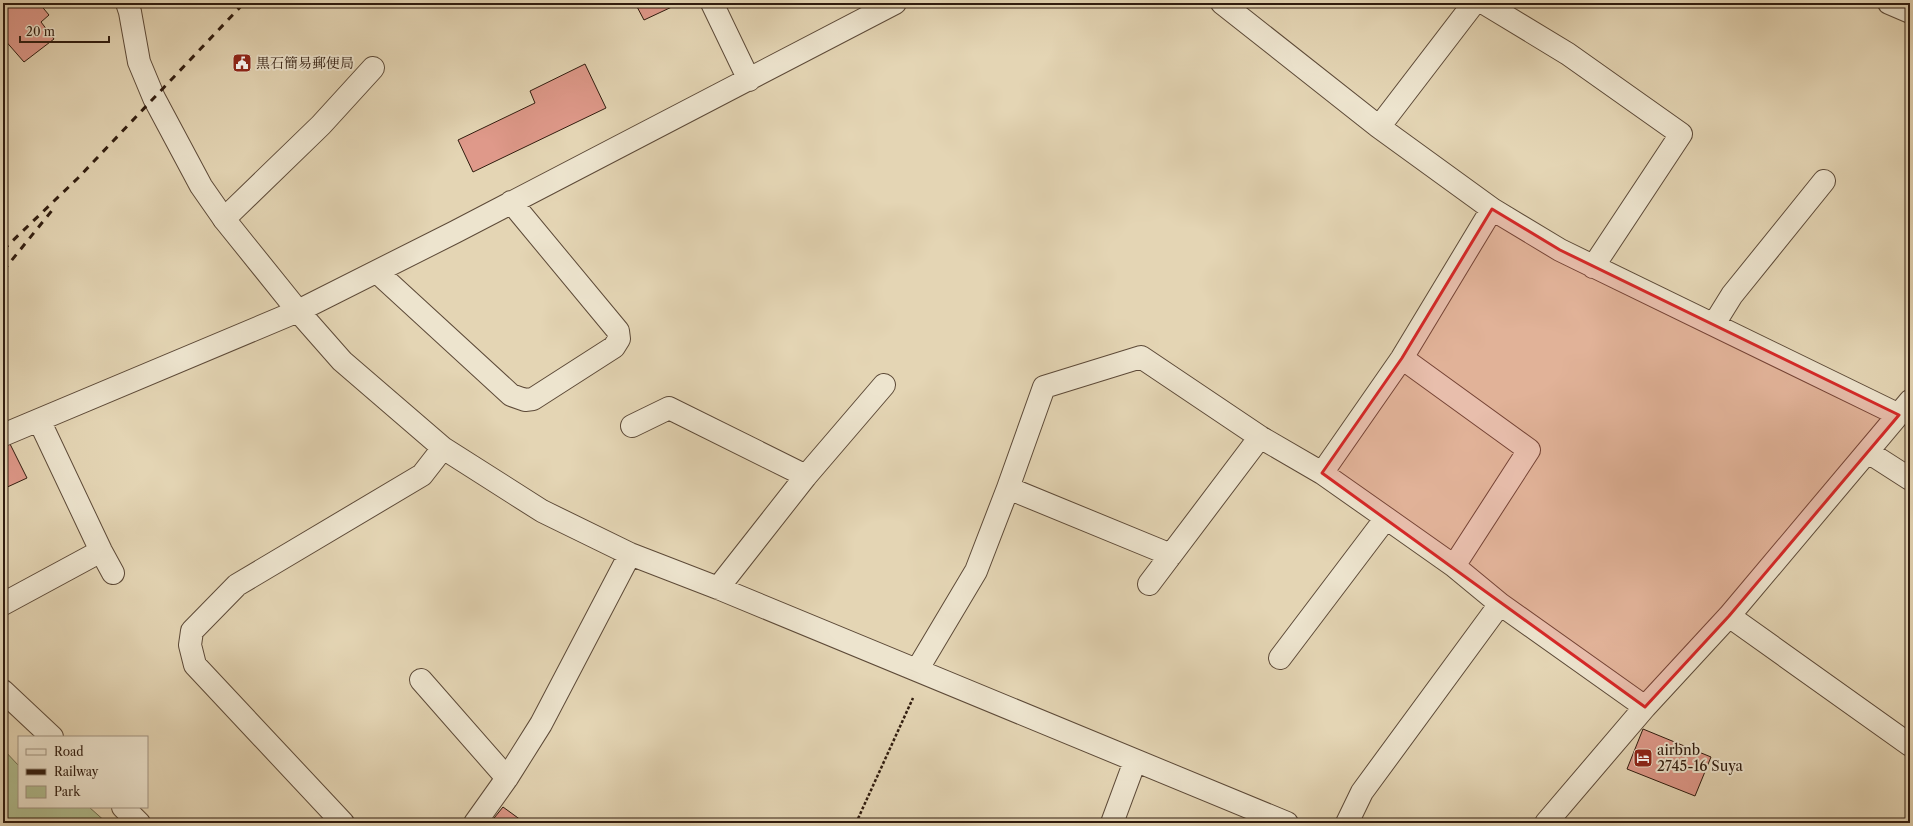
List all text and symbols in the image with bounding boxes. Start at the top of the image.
scale bar [20,18,109,44]
text: 20 m [26,24,55,39]
public building icon: 黒石簡易郵便局 [231,52,253,74]
place label: 黒石簡易郵便局 [256,54,354,72]
legend [18,736,148,808]
place label: airbnb 2745-16 Suya [1657,741,1744,775]
text: Road [54,744,84,759]
hotel icon: airbnb 2745-16 Suya [1632,747,1654,769]
text: Railway [54,764,99,779]
text: Park [54,784,81,799]

